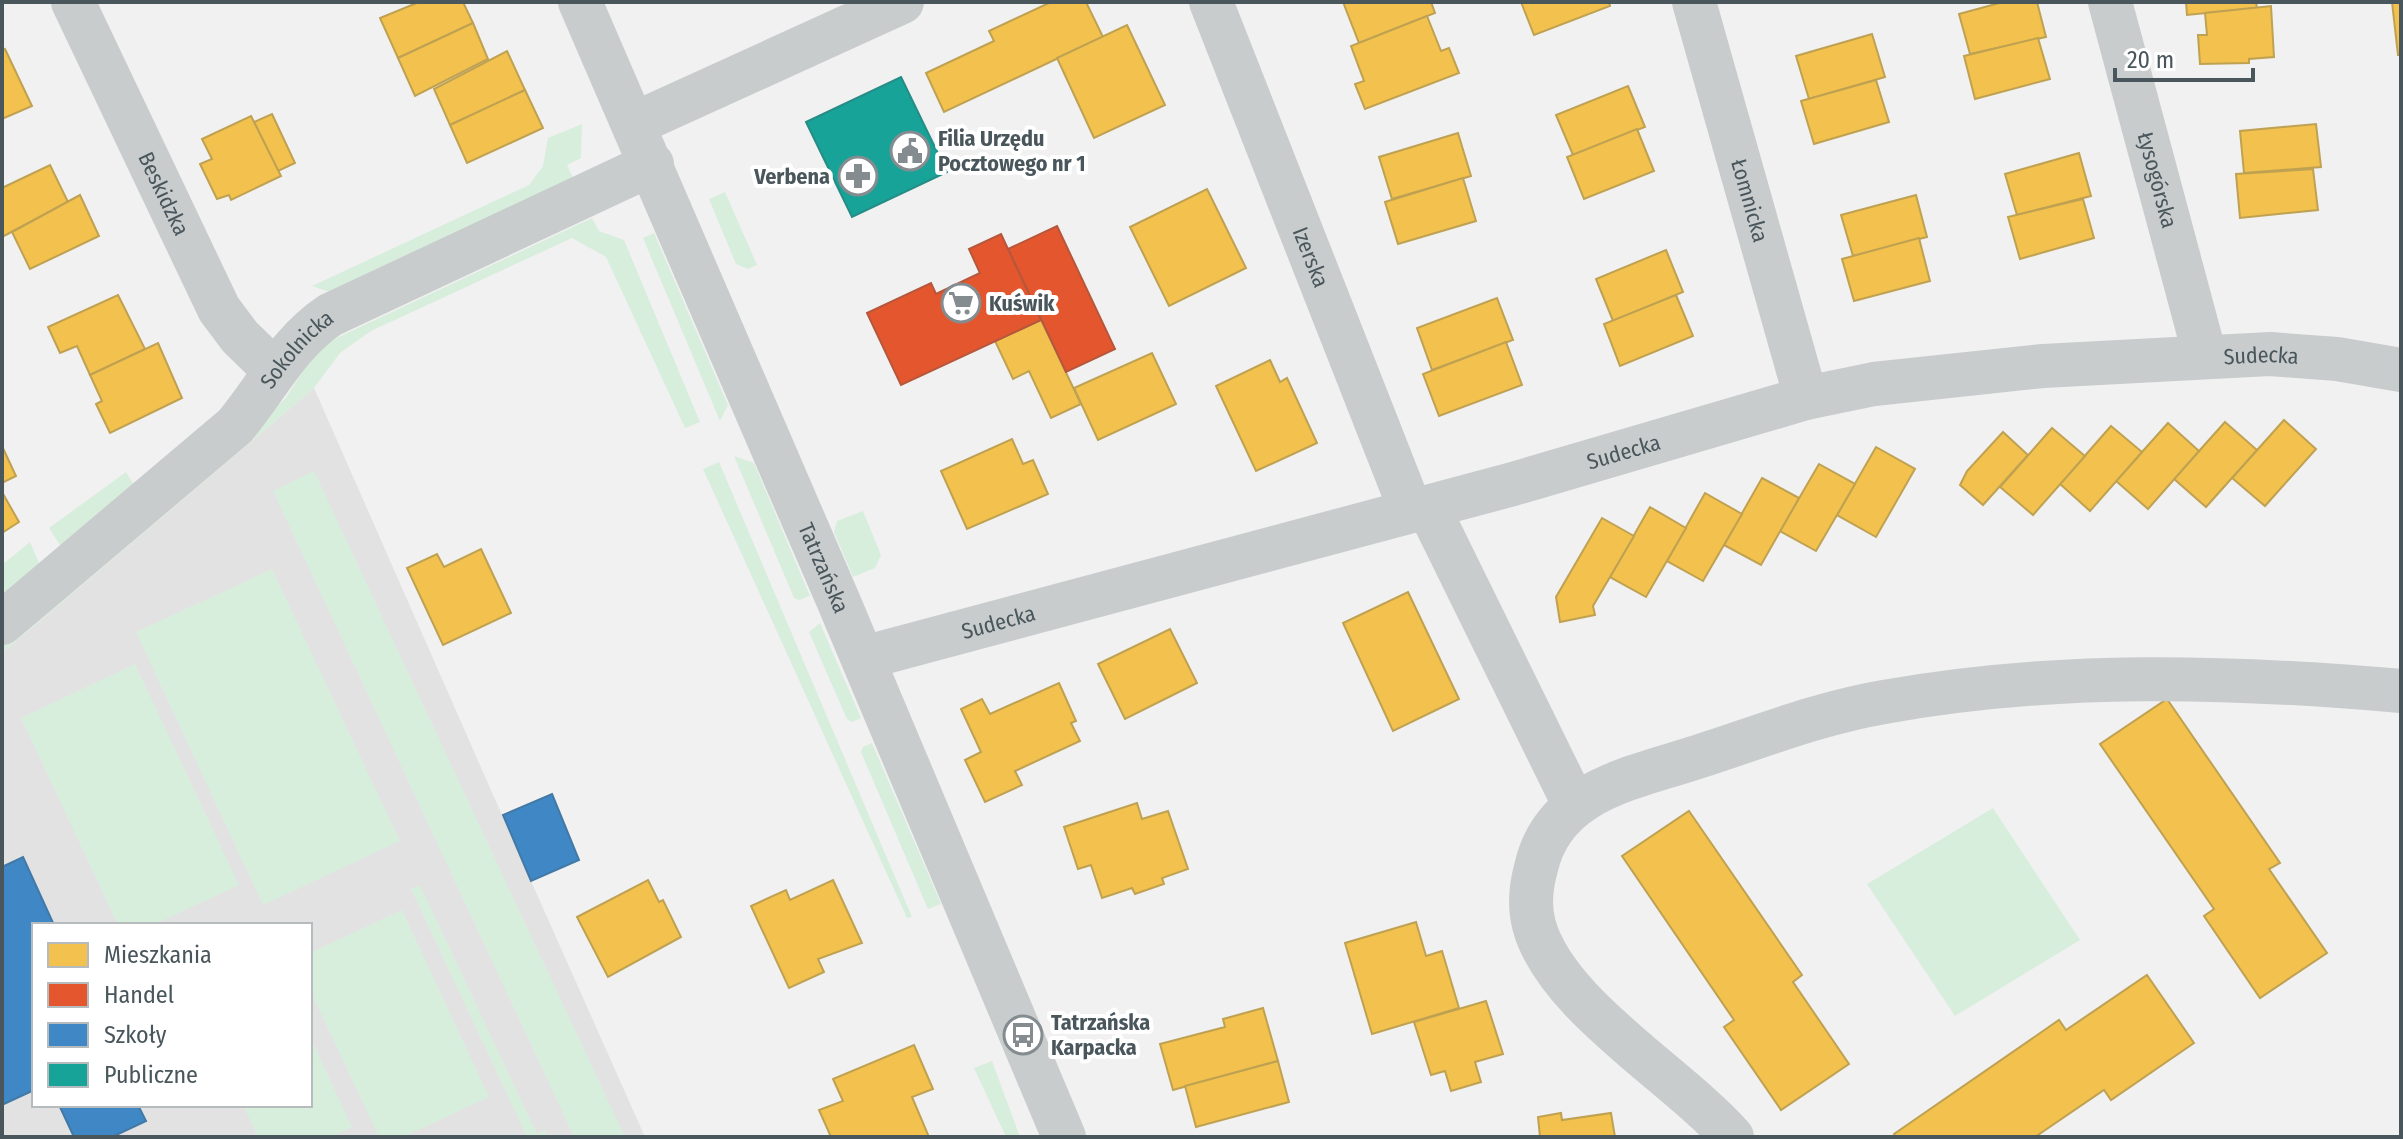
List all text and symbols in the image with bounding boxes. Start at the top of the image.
scale bar [2115,32,2253,82]
text: 20 m [2127,46,2174,74]
place label: Filia Urzędu Pocztowego nr 1 [938,125,1085,177]
street label: Łysogórska [2131,129,2183,231]
public building icon: Filia Urzędu Pocztowego nr 1 [889,130,931,172]
street label: Beskidzka [132,148,195,240]
pharmacy icon: Verbena [837,155,879,197]
street label: Łomnicka [1725,156,1774,245]
place label: Verbena [753,163,830,190]
street label: Izerska [1287,223,1335,291]
supermarket icon: Kuświk [940,282,982,324]
place label: Kuświk [989,290,1055,317]
street label: Sokolnicka [254,304,339,394]
street label: Sudecka [2223,341,2300,370]
street label: Sudecka [1584,429,1663,476]
street label: Tatrzańska [792,519,855,617]
street label: Sudecka [959,600,1038,645]
legend [32,923,312,1107]
text: Mieszkania [104,941,212,969]
text: Handel [104,981,174,1009]
place label: Tatrzańska Karpacka [1051,1009,1150,1061]
bus stop icon: Tatrzańska Karpacka [1002,1014,1044,1056]
text: Szkoły [104,1021,167,1049]
text: Publiczne [104,1061,198,1089]

